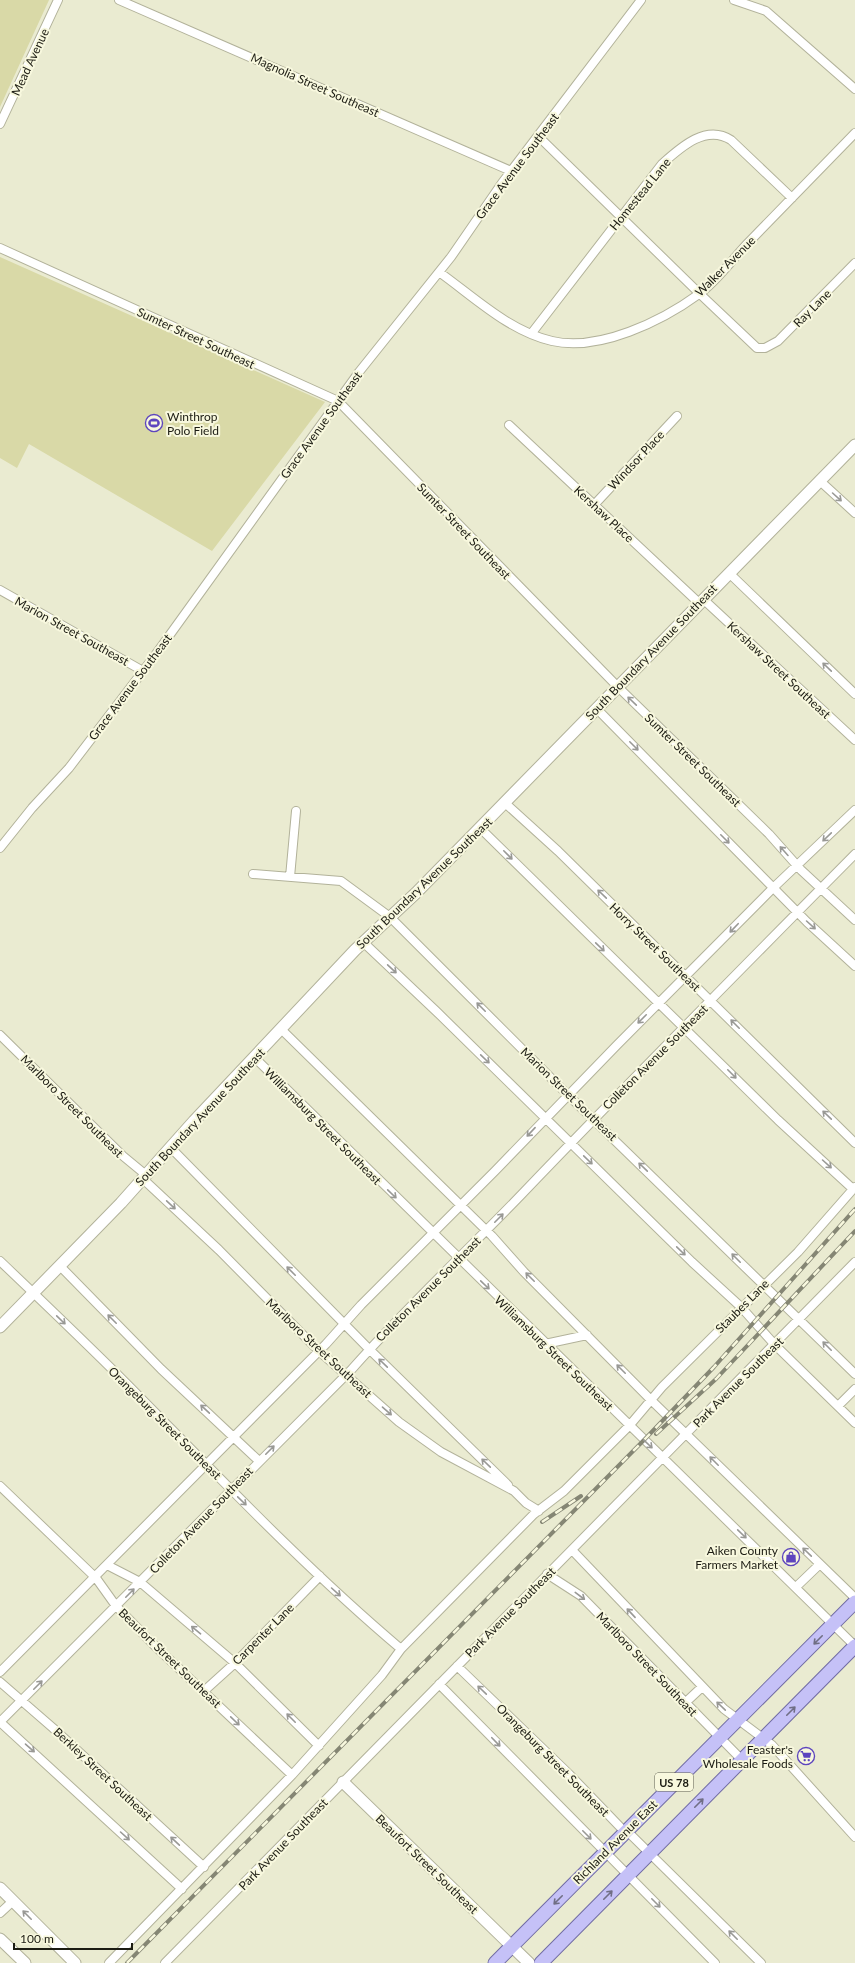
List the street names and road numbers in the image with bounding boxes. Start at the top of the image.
street label: Mead Avenue [8,26,52,98]
street label: Magnolia Street Southeast [249,50,382,120]
street label: Grace Avenue Southeast [472,109,562,222]
street label: Homestead Lane [606,155,674,233]
street label: Walker Avenue [692,233,758,299]
street label: Ray Lane [790,286,834,330]
street label: Sumter Street Southeast [135,304,258,372]
street label: Grace Avenue Southeast [277,368,365,482]
street label: Windsor Place [605,427,667,493]
street label: Sumter Street Southeast [414,480,514,583]
street label: Kershaw Place [571,483,637,545]
street label: South Boundary Avenue Southeast [582,580,720,723]
street label: Marion Street Southeast [12,593,132,669]
street label: Kershaw Street Southeast [724,618,834,722]
street label: Grace Avenue Southeast [85,630,175,743]
street label: Sumter Street Southeast [642,710,745,810]
street label: South Boundary Avenue Southeast [353,814,496,952]
street label: Horry Street Southeast [606,900,704,995]
street label: Colleton Avenue Southeast [599,1001,711,1113]
street label: South Boundary Avenue Southeast [132,1044,268,1189]
street label: Marion Street Southeast [518,1044,621,1144]
street label: Marlboro Street Southeast [18,1052,127,1161]
street label: Williamsburg Street Southeast [261,1064,385,1188]
street label: Colleton Avenue Southeast [372,1233,484,1345]
street label: Staubes Lane [712,1276,772,1336]
street label: Williamsburg Street Southeast [492,1292,617,1414]
street label: Marlboro Street Southeast [263,1295,375,1401]
street label: Park Avenue Southeast [690,1333,787,1430]
street label: Orangeburg Street Southeast [105,1363,225,1483]
street label: Colleton Avenue Southeast [146,1463,256,1577]
street label: Park Avenue Southeast [462,1563,559,1660]
street label: Carpenter Lane [229,1600,297,1668]
street label: Beaufort Street Southeast [116,1605,225,1711]
street label: Marlboro Street Southeast [593,1609,701,1720]
street label: Orangeburg Street Southeast [493,1700,613,1820]
street label: Berkley Street Southeast [50,1724,156,1824]
road number: US 78 [655,1773,693,1791]
street label: Park Avenue Southeast [235,1795,331,1893]
street label: Richland Avenue East [570,1796,661,1887]
street label: Beaufort Street Southeast [373,1811,482,1917]

